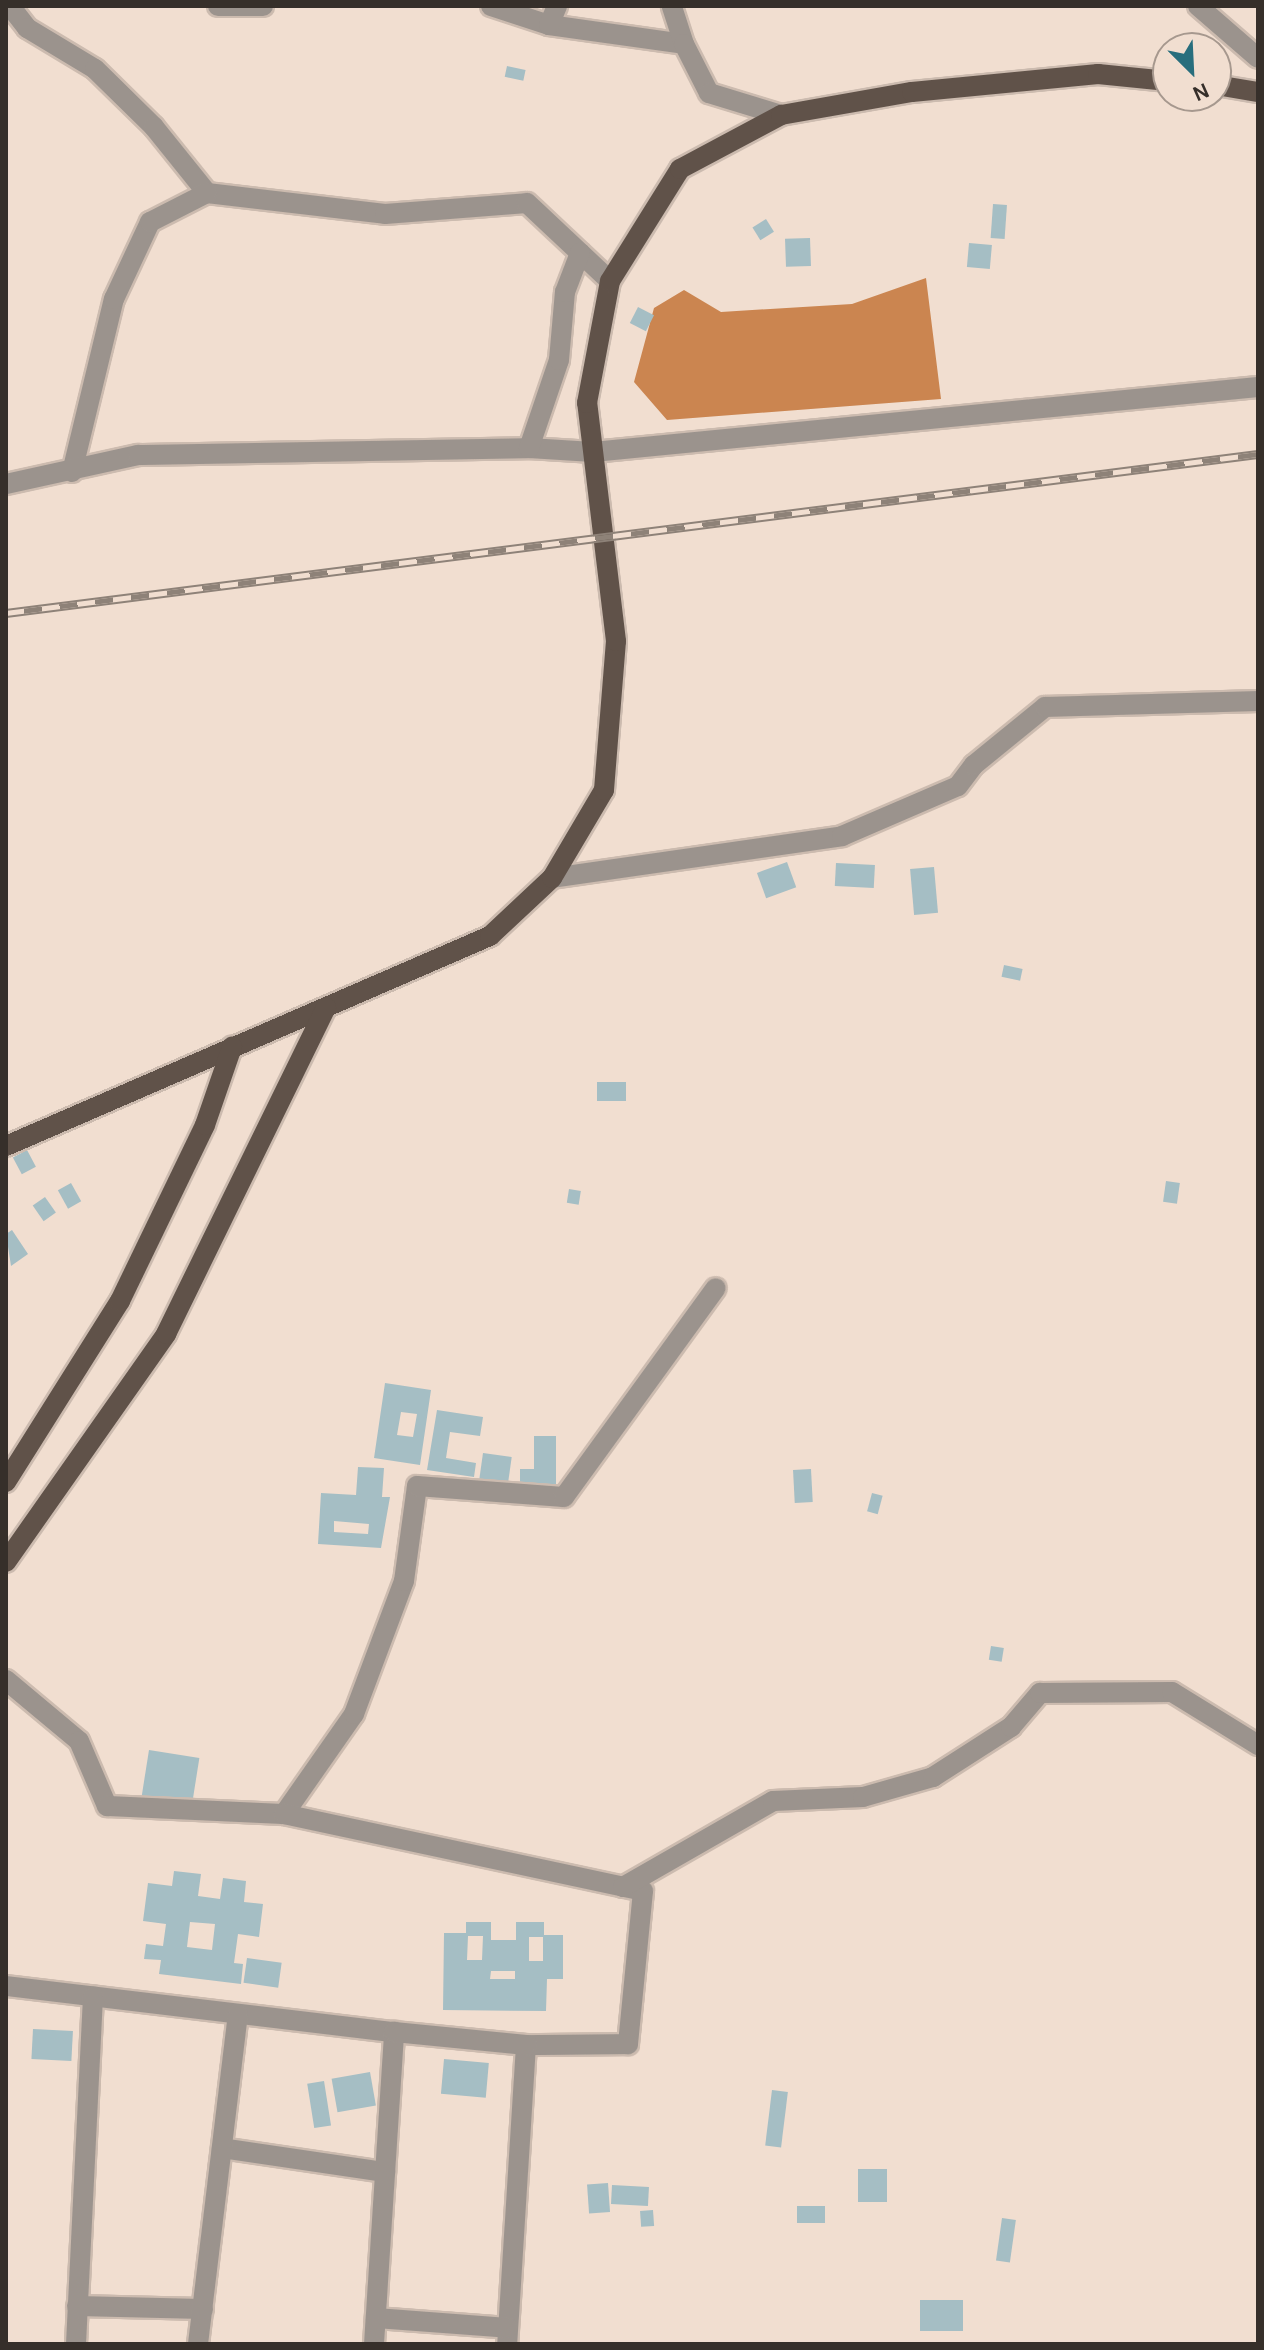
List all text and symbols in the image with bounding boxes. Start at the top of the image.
north arrow [1152,32,1232,112]
text: N [1188,77,1213,107]

